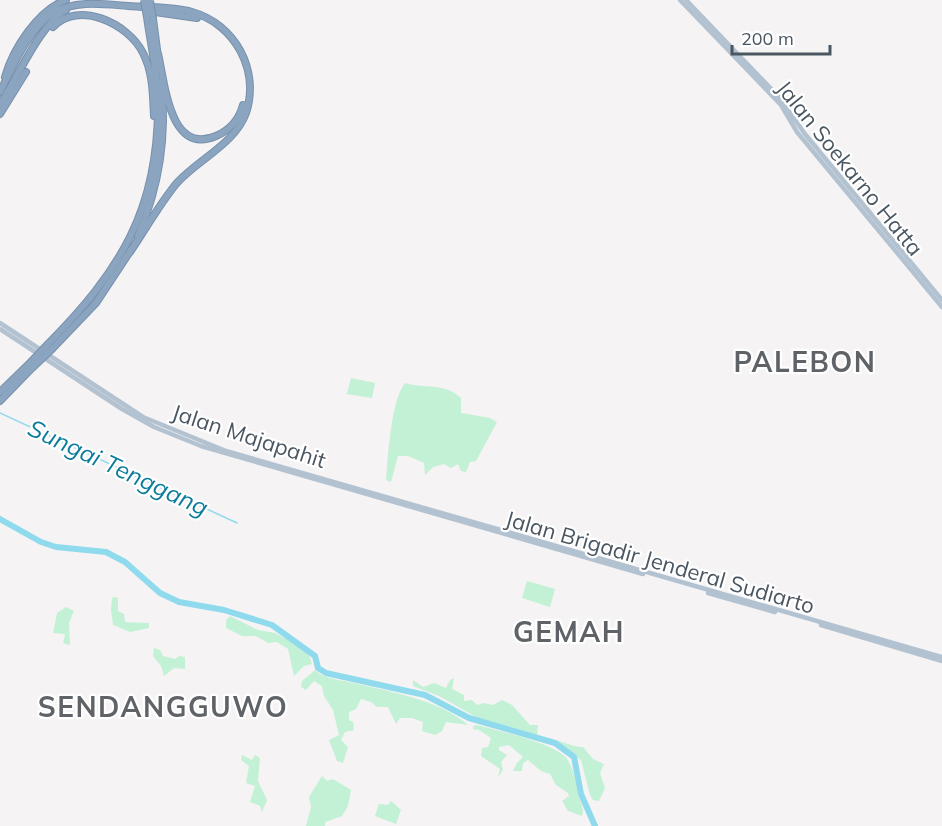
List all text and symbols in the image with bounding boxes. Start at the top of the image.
scale bar [732,18,830,56]
text: 200 m [741,27,794,50]
street label: Jalan Soekarno Hatta [771,75,929,261]
district label: PALEBON [734,344,876,379]
street label: Jalan Majapahit [168,398,330,474]
water label: Sungai Tenggang [24,412,213,522]
street label: Jalan Brigadir Jenderal Sudiarto [502,504,818,620]
district label: GEMAH [513,614,625,649]
district label: SENDANGGUWO [38,689,288,724]

